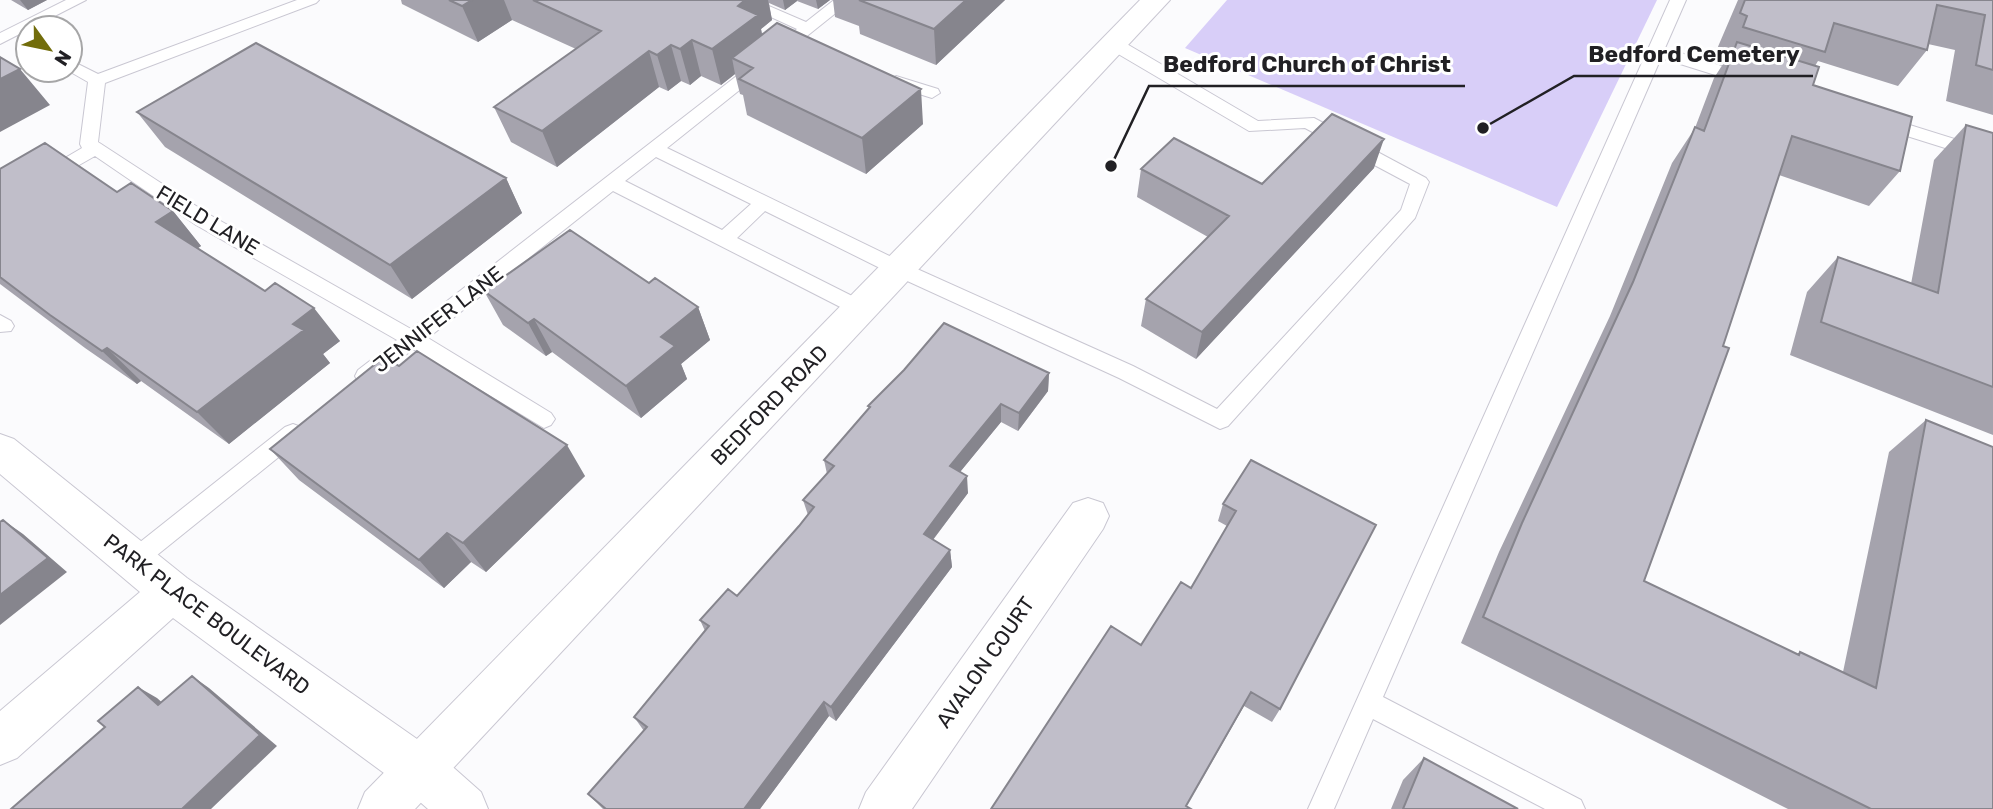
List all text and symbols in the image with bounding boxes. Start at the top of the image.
north arrow [14,14,84,84]
callout: Bedford Cemetery [1574,32,1813,76]
text: Bedford Cemetery [1588,40,1800,68]
callout: Bedford Church of Christ [1149,42,1465,86]
text: N [49,46,76,70]
text: Bedford Church of Christ [1163,50,1451,78]
street label: FIELD LANE [152,180,264,260]
street label: JENNIFER LANE [368,260,508,378]
street label: BEDFORD ROAD [705,340,833,470]
street label: PARK PLACE BOULEVARD [99,528,315,700]
street label: AVALON COURT [931,592,1039,732]

